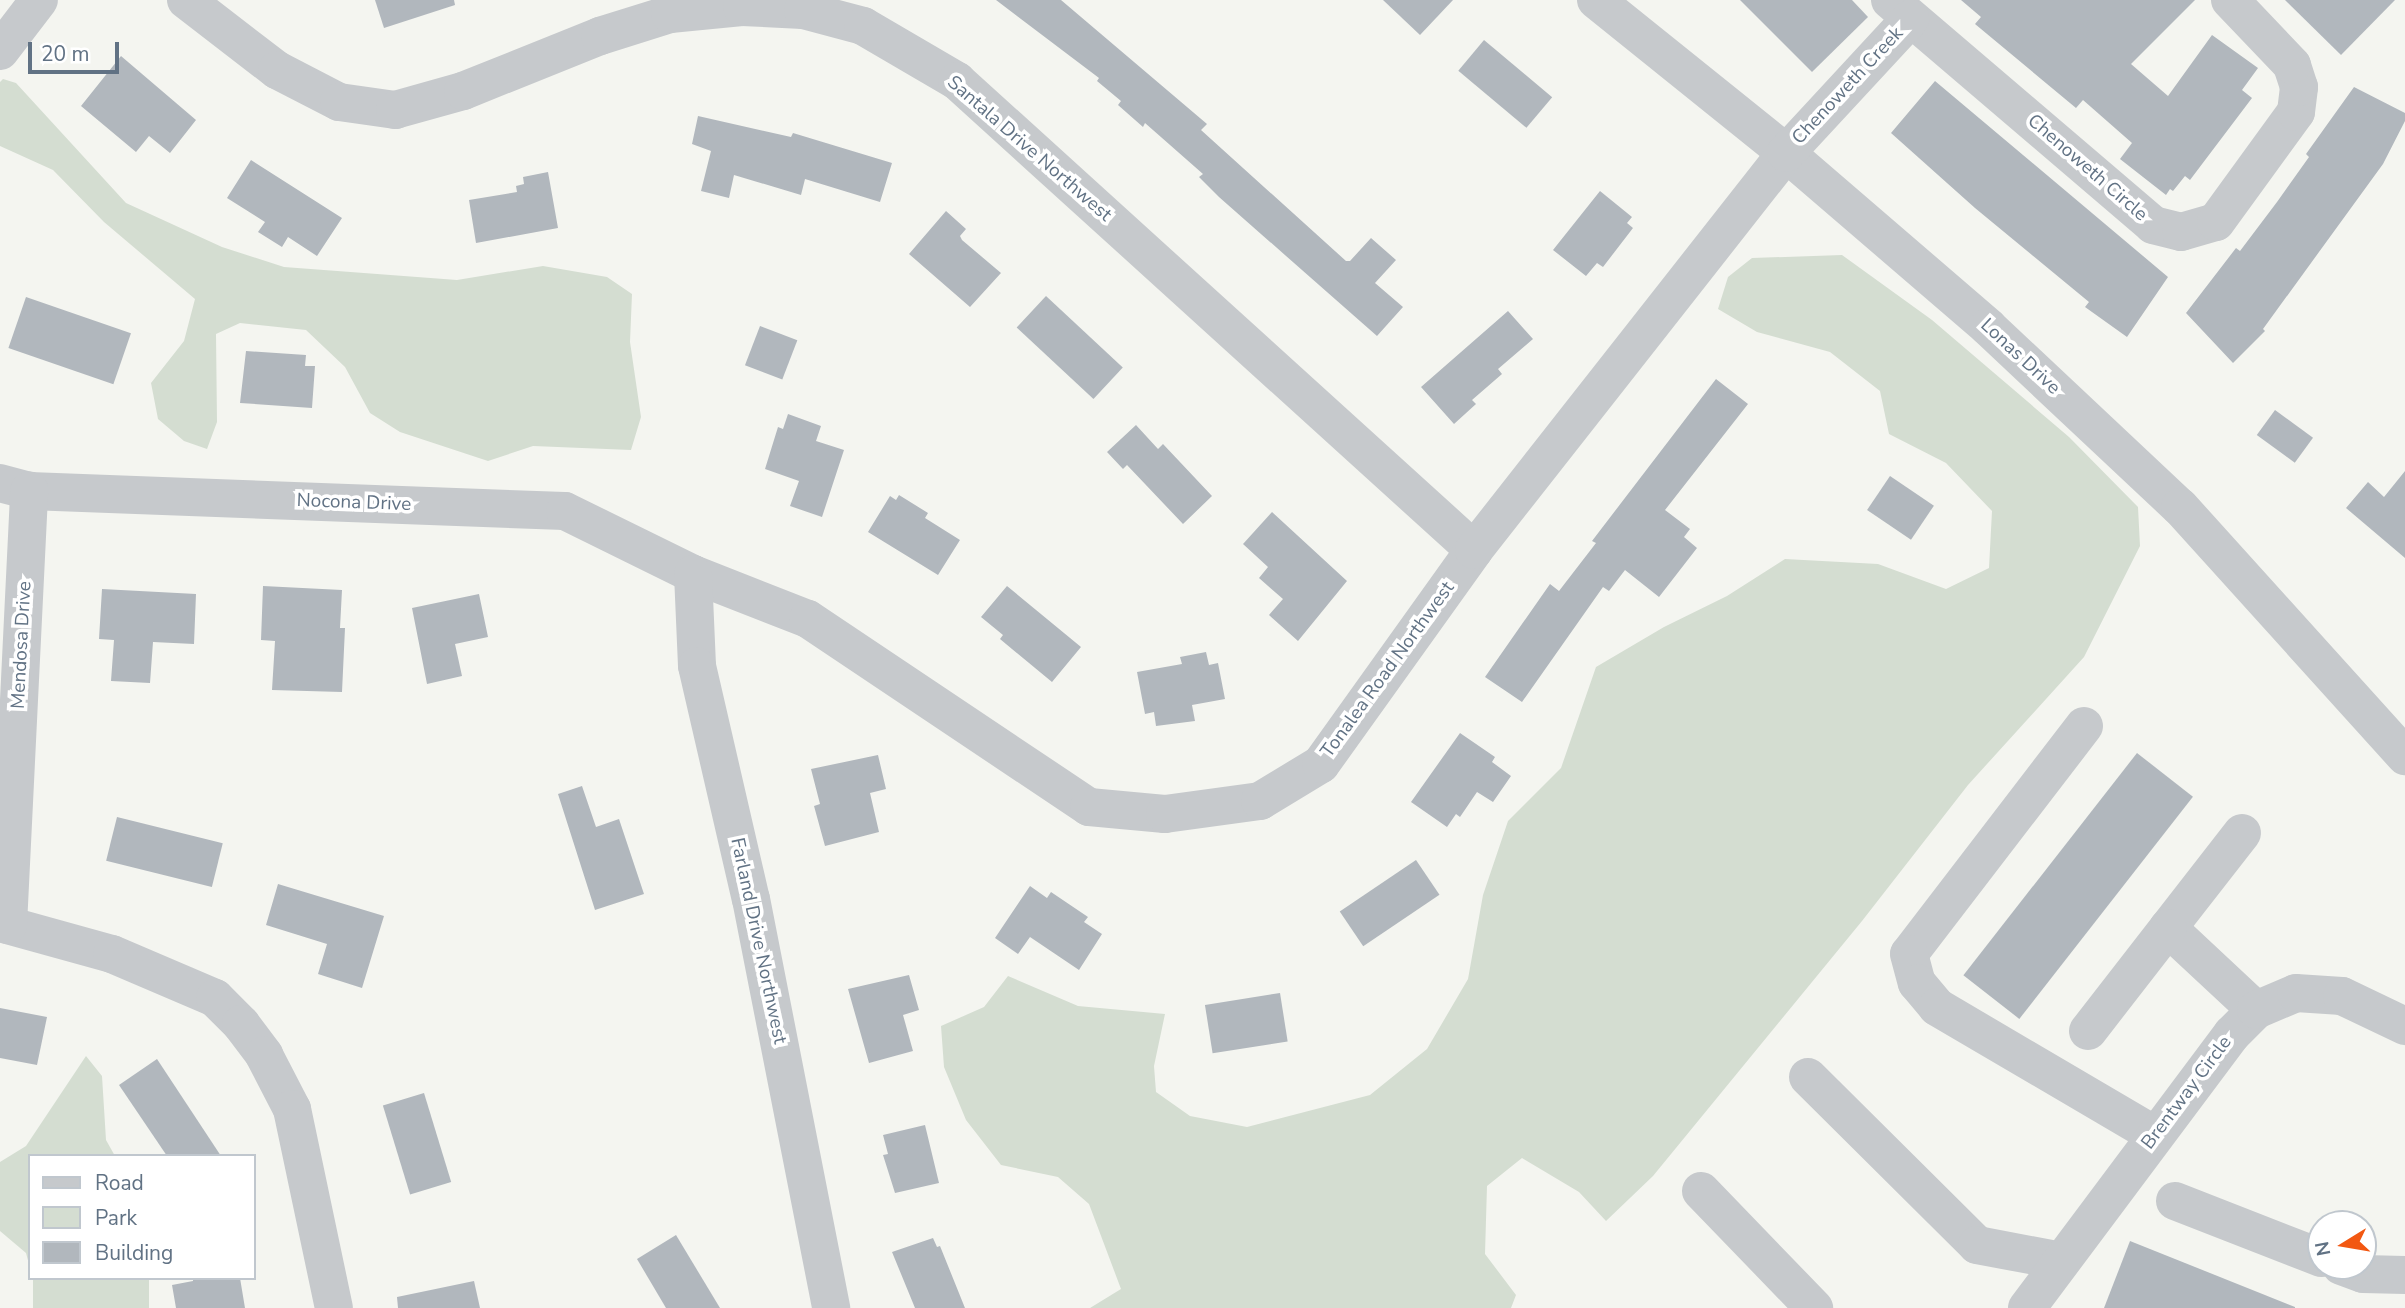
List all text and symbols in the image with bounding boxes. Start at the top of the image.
street label: Chenoweth Creek [1788,23,1908,149]
scale bar [32,28,122,72]
text: 20 m [41,40,90,68]
street label: Santala Drive Northwest [942,71,1116,227]
street label: Chenoweth Circle [2022,110,2152,226]
street label: Lonas Drive [1975,314,2065,400]
street label: Nocona Drive [296,490,412,516]
street label: Tonalea Road Northwest [1316,578,1460,762]
street label: Mendosa Drive [7,581,37,709]
street label: Farland Drive Northwest [725,836,791,1046]
street label: Brentway Circle [2137,1032,2237,1154]
legend [28,1154,256,1280]
text: Road [95,1169,144,1197]
text: Park [95,1204,137,1232]
north arrow [2307,1210,2377,1280]
text: Building [95,1239,173,1267]
text: N [2309,1239,2337,1258]

